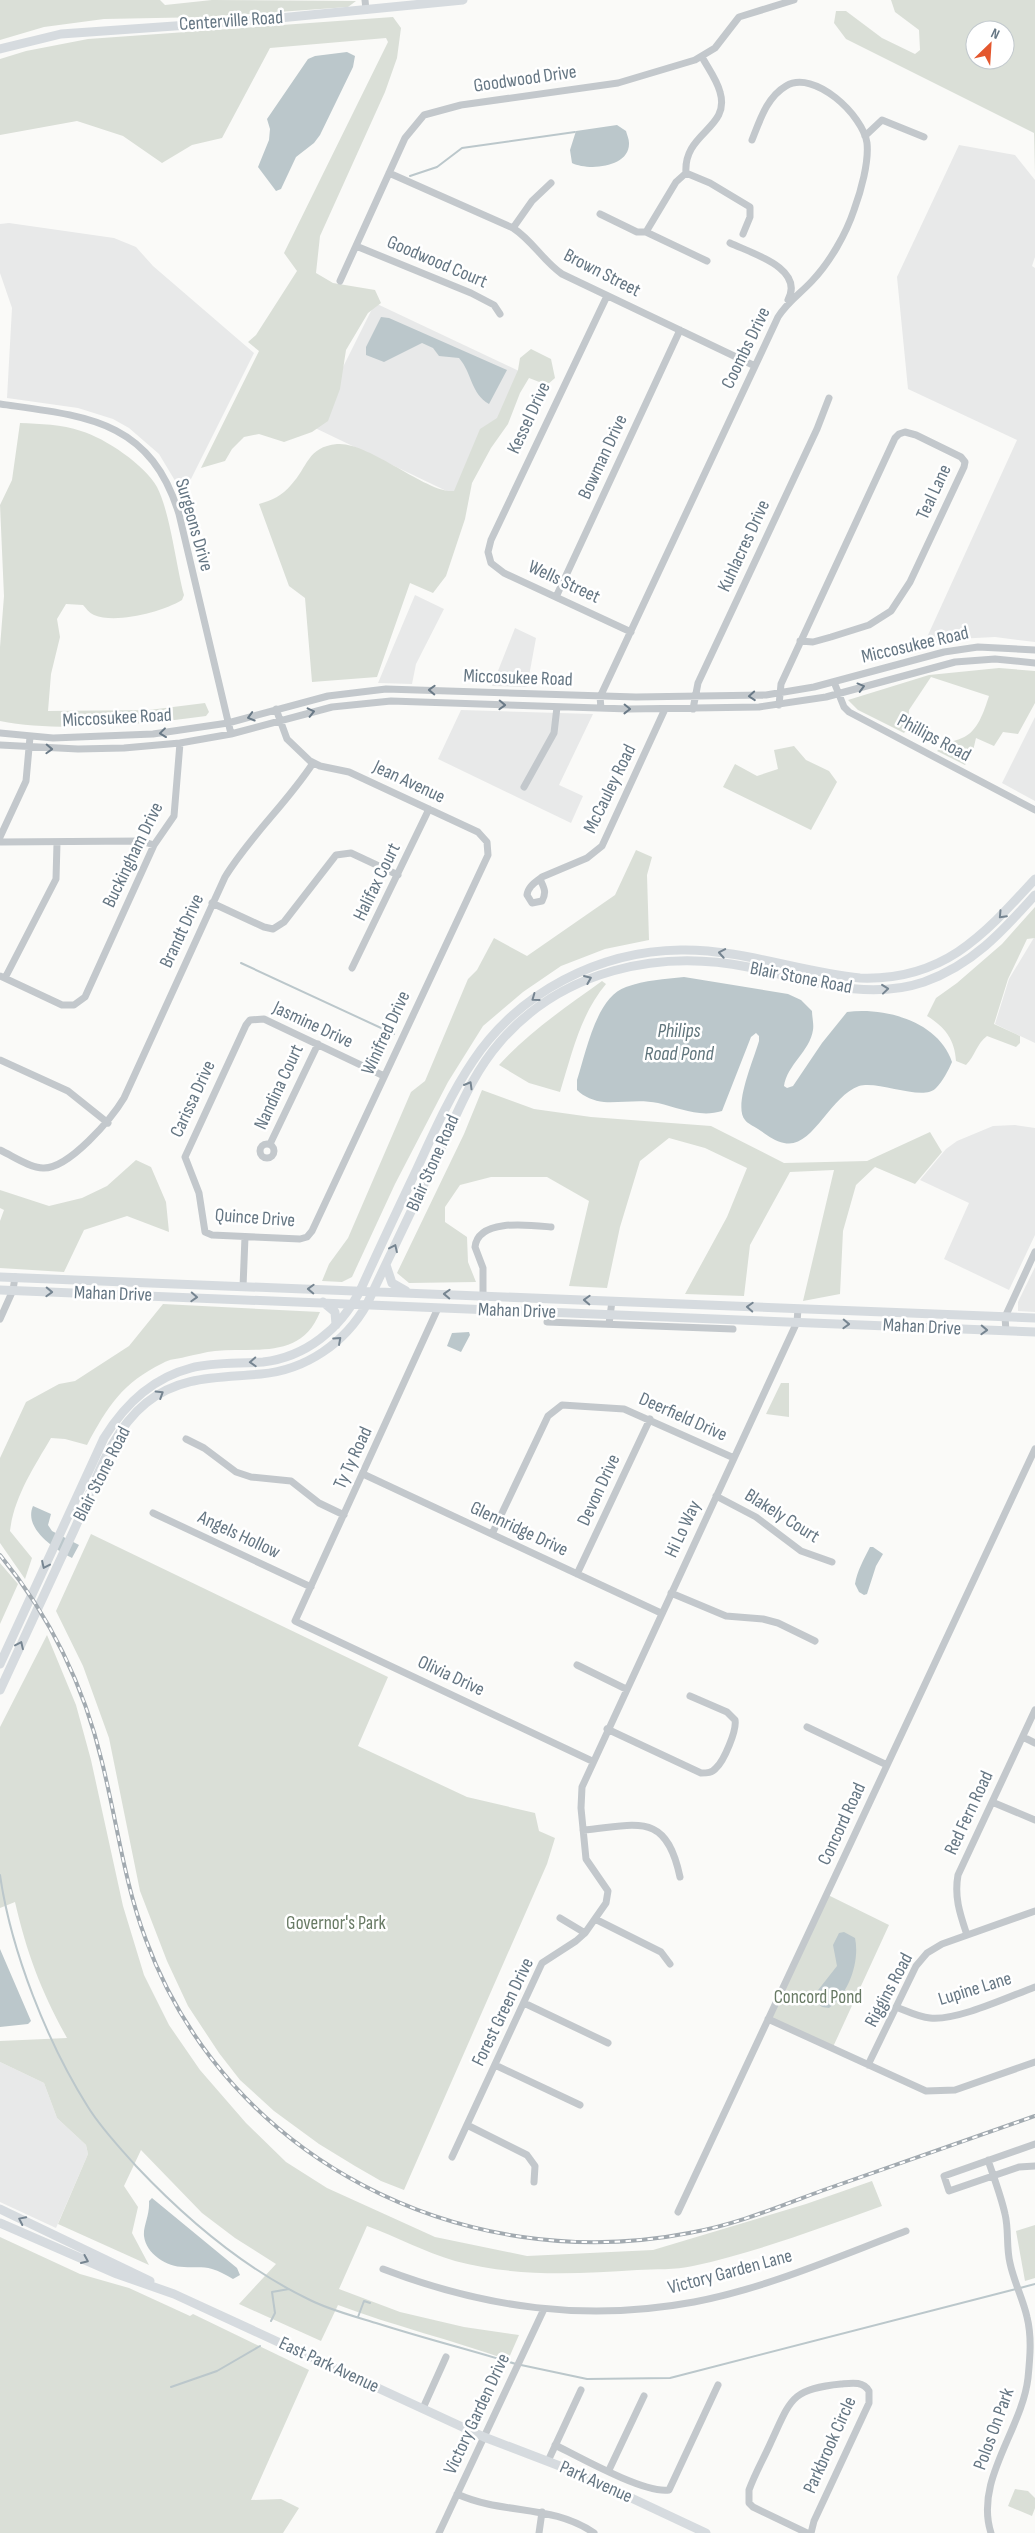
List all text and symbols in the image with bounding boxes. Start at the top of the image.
street label: Centerville Road [178,6,284,36]
north arrow [965,20,1015,70]
text: N [988,24,1002,43]
street label: Goodwood Drive [472,60,578,98]
street label: Goodwood Court [383,231,491,294]
street label: Brown Street [560,244,645,302]
street label: Coombs Drive [716,303,776,393]
street label: Kessel Drive [502,378,556,458]
street label: Bowman Drive [573,411,633,503]
street label: Teal Lane [911,461,957,523]
street label: Surgeons Drive [170,476,218,574]
street label: Kuhlacres Drive [713,496,775,596]
street label: Wells Street [524,555,604,609]
street label: Miccosukee Road [859,621,971,669]
street label: Miccosukee Road [463,665,573,691]
one-way arrow [856,682,864,692]
one-way arrow [427,685,435,696]
one-way arrow [747,690,755,701]
one-way arrow [498,700,506,711]
street label: Miccosukee Road [62,704,172,732]
one-way arrow [624,704,632,714]
one-way arrow [307,707,316,718]
street label: Phillips Road [893,709,975,767]
one-way arrow [248,711,256,721]
one-way arrow [158,727,166,738]
street label: McCauley Road [579,741,641,837]
one-way arrow [45,743,53,754]
street label: Jean Avenue [369,755,449,809]
street label: Buckingham Drive [98,799,168,911]
street label: Halifax Court [348,839,406,925]
street label: Brandt Drive [155,890,209,972]
one-way arrow [999,909,1008,918]
one-way arrow [717,948,726,958]
street label: Blair Stone Road [748,957,854,999]
one-way arrow [583,974,592,985]
one-way arrow [882,984,890,995]
street label: Winifred Drive [357,987,415,1079]
one-way arrow [531,992,541,1001]
street label: Jasmine Drive [268,996,357,1054]
water label: Philips Road Pond [644,1019,714,1066]
street label: Nandina Court [249,1041,309,1133]
street label: Carissa Drive [165,1057,221,1141]
one-way arrow [463,1081,473,1090]
street label: Blair Stone Road [401,1111,465,1215]
street label: Quince Drive [214,1204,296,1232]
one-way arrow [387,1244,398,1253]
street label: Mahan Drive [73,1281,153,1307]
one-way arrow [307,1284,315,1295]
one-way arrow [45,1286,53,1297]
one-way arrow [442,1289,450,1300]
one-way arrow [190,1291,198,1302]
one-way arrow [583,1294,591,1305]
street label: Mahan Drive [477,1298,557,1324]
one-way arrow [745,1302,753,1312]
street label: Mahan Drive [882,1313,962,1341]
one-way arrow [842,1318,850,1329]
one-way arrow [981,1324,989,1335]
one-way arrow [333,1337,342,1346]
one-way arrow [249,1357,257,1368]
street label: Deerfield Drive [635,1387,731,1447]
one-way arrow [154,1390,163,1400]
street label: Blair Stone Road [68,1423,136,1525]
street label: Ty Ty Road [329,1423,377,1493]
street label: Devon Drive [572,1451,626,1529]
street label: Blakely Court [740,1484,824,1548]
street label: Glennridge Drive [466,1496,572,1562]
street label: Hi Lo Way [660,1496,706,1561]
street label: Angels Hollow [193,1506,284,1564]
one-way arrow [42,1560,52,1569]
one-way arrow [14,1641,25,1650]
street label: Olivia Drive [414,1651,488,1701]
street label: Red Fern Road [940,1767,998,1859]
street label: Concord Road [813,1779,871,1869]
park label: Governor's Park [286,1912,387,1935]
street label: Riggins Road [860,1949,918,2031]
street label: Forest Green Drive [467,1954,539,2070]
street label: Lupine Lane [936,1967,1014,2011]
park label: Concord Pond [774,1986,862,2009]
one-way arrow [19,2216,28,2226]
street label: Victory Garden Lane [665,2244,795,2300]
one-way arrow [80,2254,89,2265]
street label: East Park Avenue [275,2332,383,2398]
street label: Victory Garden Drive [439,2350,515,2478]
street label: Polos On Park [969,2384,1020,2473]
street label: Parkbrook Circle [798,2393,862,2497]
street label: Park Avenue [556,2456,636,2508]

